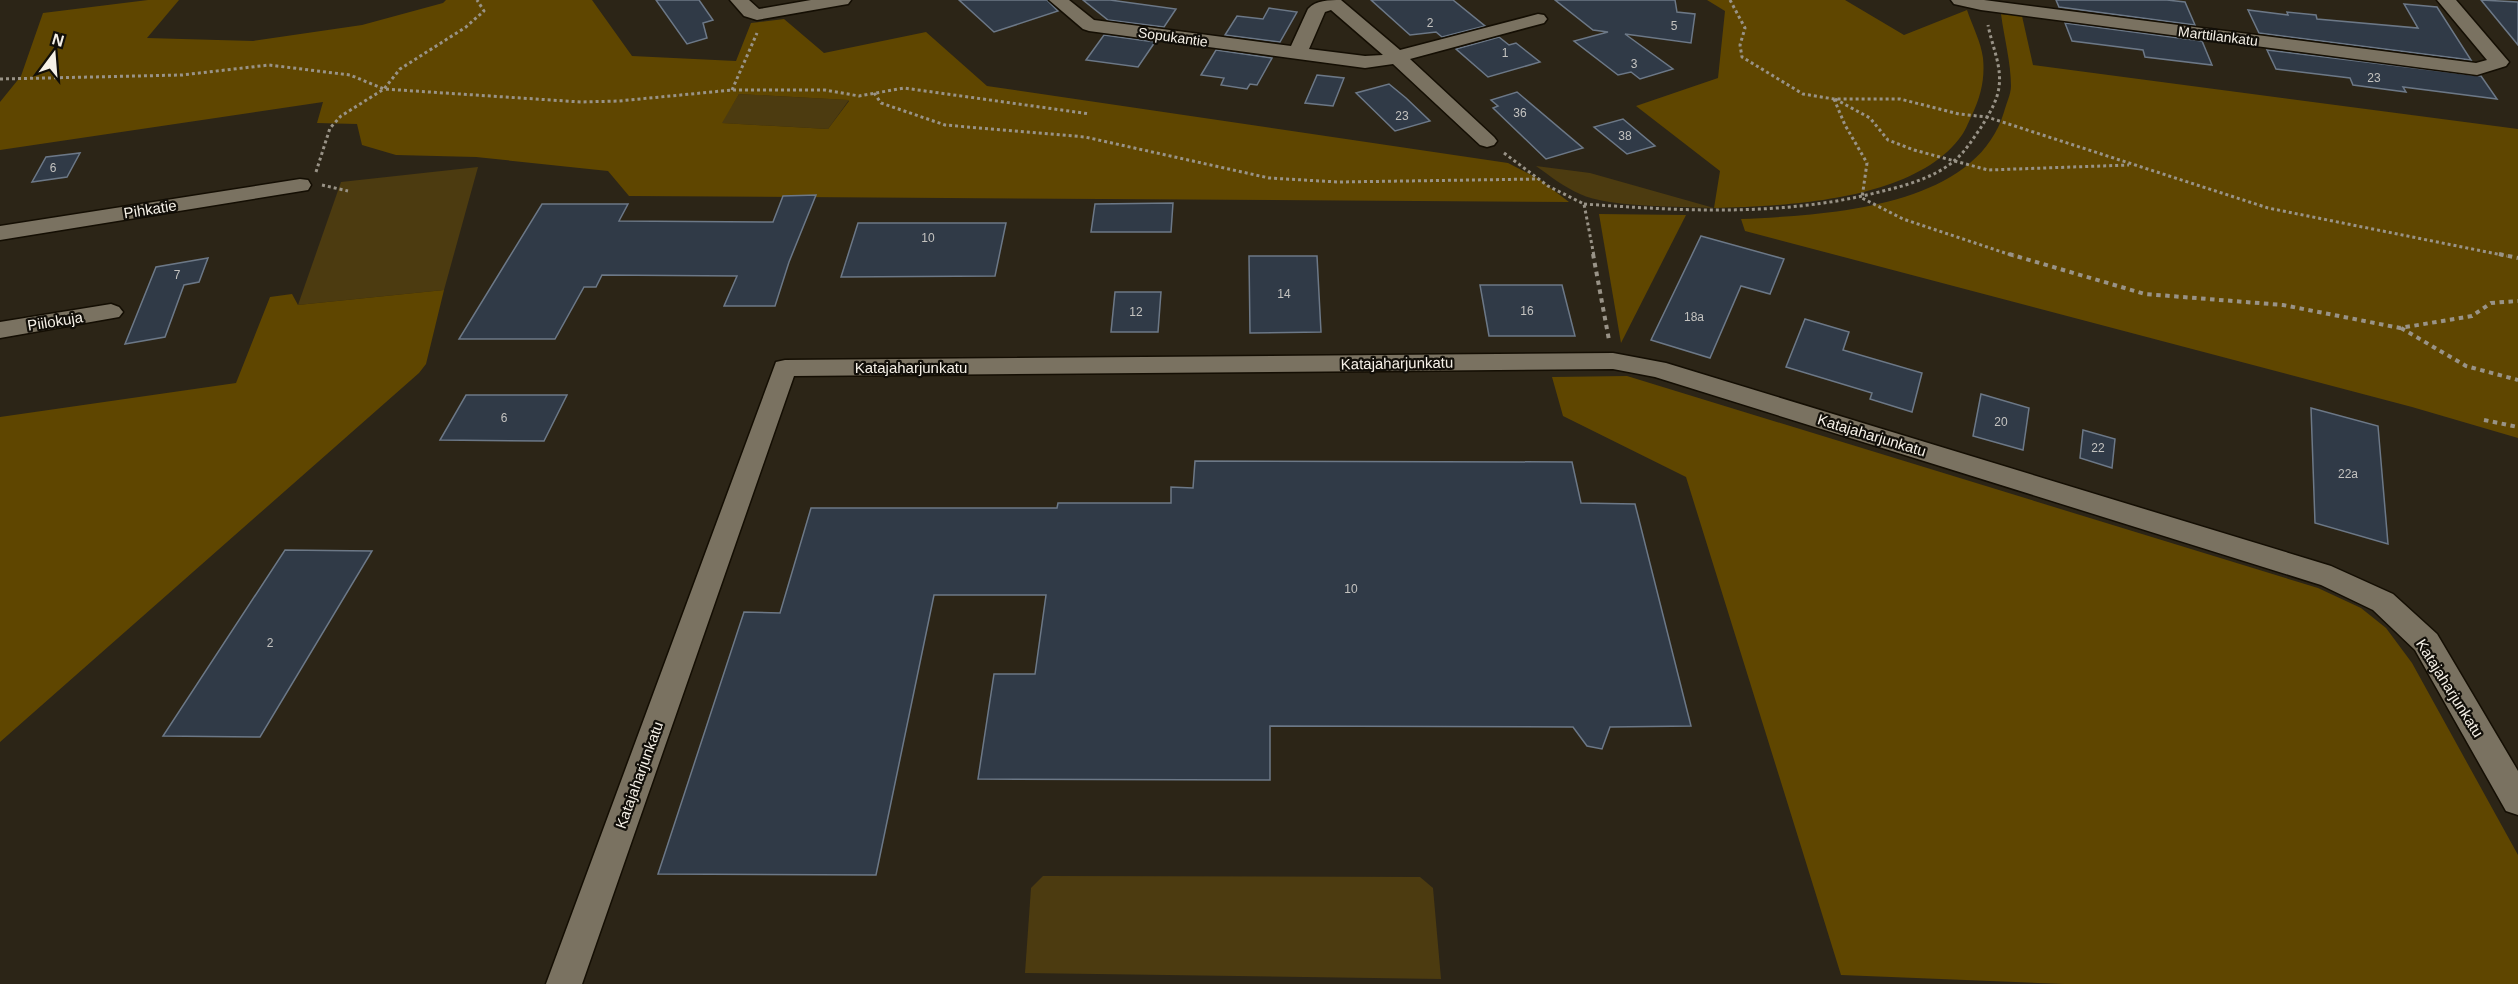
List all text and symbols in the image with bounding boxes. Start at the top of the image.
house number: 2 [1427,16,1434,30]
house number: 5 [1671,19,1678,33]
street label: Marttilankatu [2177,23,2259,49]
north arrow [24,24,84,84]
street label: Sopukantie [1137,24,1209,50]
text: N [50,30,66,50]
house number: 1 [1502,46,1509,60]
house number: 3 [1631,57,1638,71]
house number: 23 [2367,71,2381,85]
house number: 36 [1513,106,1527,120]
house number: 23 [1395,109,1409,123]
house number: 38 [1618,129,1632,143]
house number: 6 [50,161,57,175]
street label: Pihkatie [122,196,178,222]
house number: 10 [921,231,935,245]
house number: 7 [174,268,181,282]
house number: 14 [1277,287,1291,301]
house number: 16 [1520,304,1534,318]
house number: 12 [1129,305,1143,319]
street label: Piilokuja [26,308,85,334]
house number: 18a [1684,310,1704,324]
street label: Katajaharjunkatu [1341,354,1453,372]
street label: Katajaharjunkatu [855,359,967,376]
street label: Katajaharjunkatu [1816,410,1928,460]
house number: 6 [501,411,508,425]
house number: 20 [1994,415,2008,429]
house number: 22 [2091,441,2105,455]
house number: 22a [2338,467,2358,481]
house number: 10 [1344,582,1358,596]
house number: 2 [267,636,274,650]
street label: Katajaharjunkatu [2413,636,2487,740]
street label: Katajaharjunkatu [612,719,666,831]

